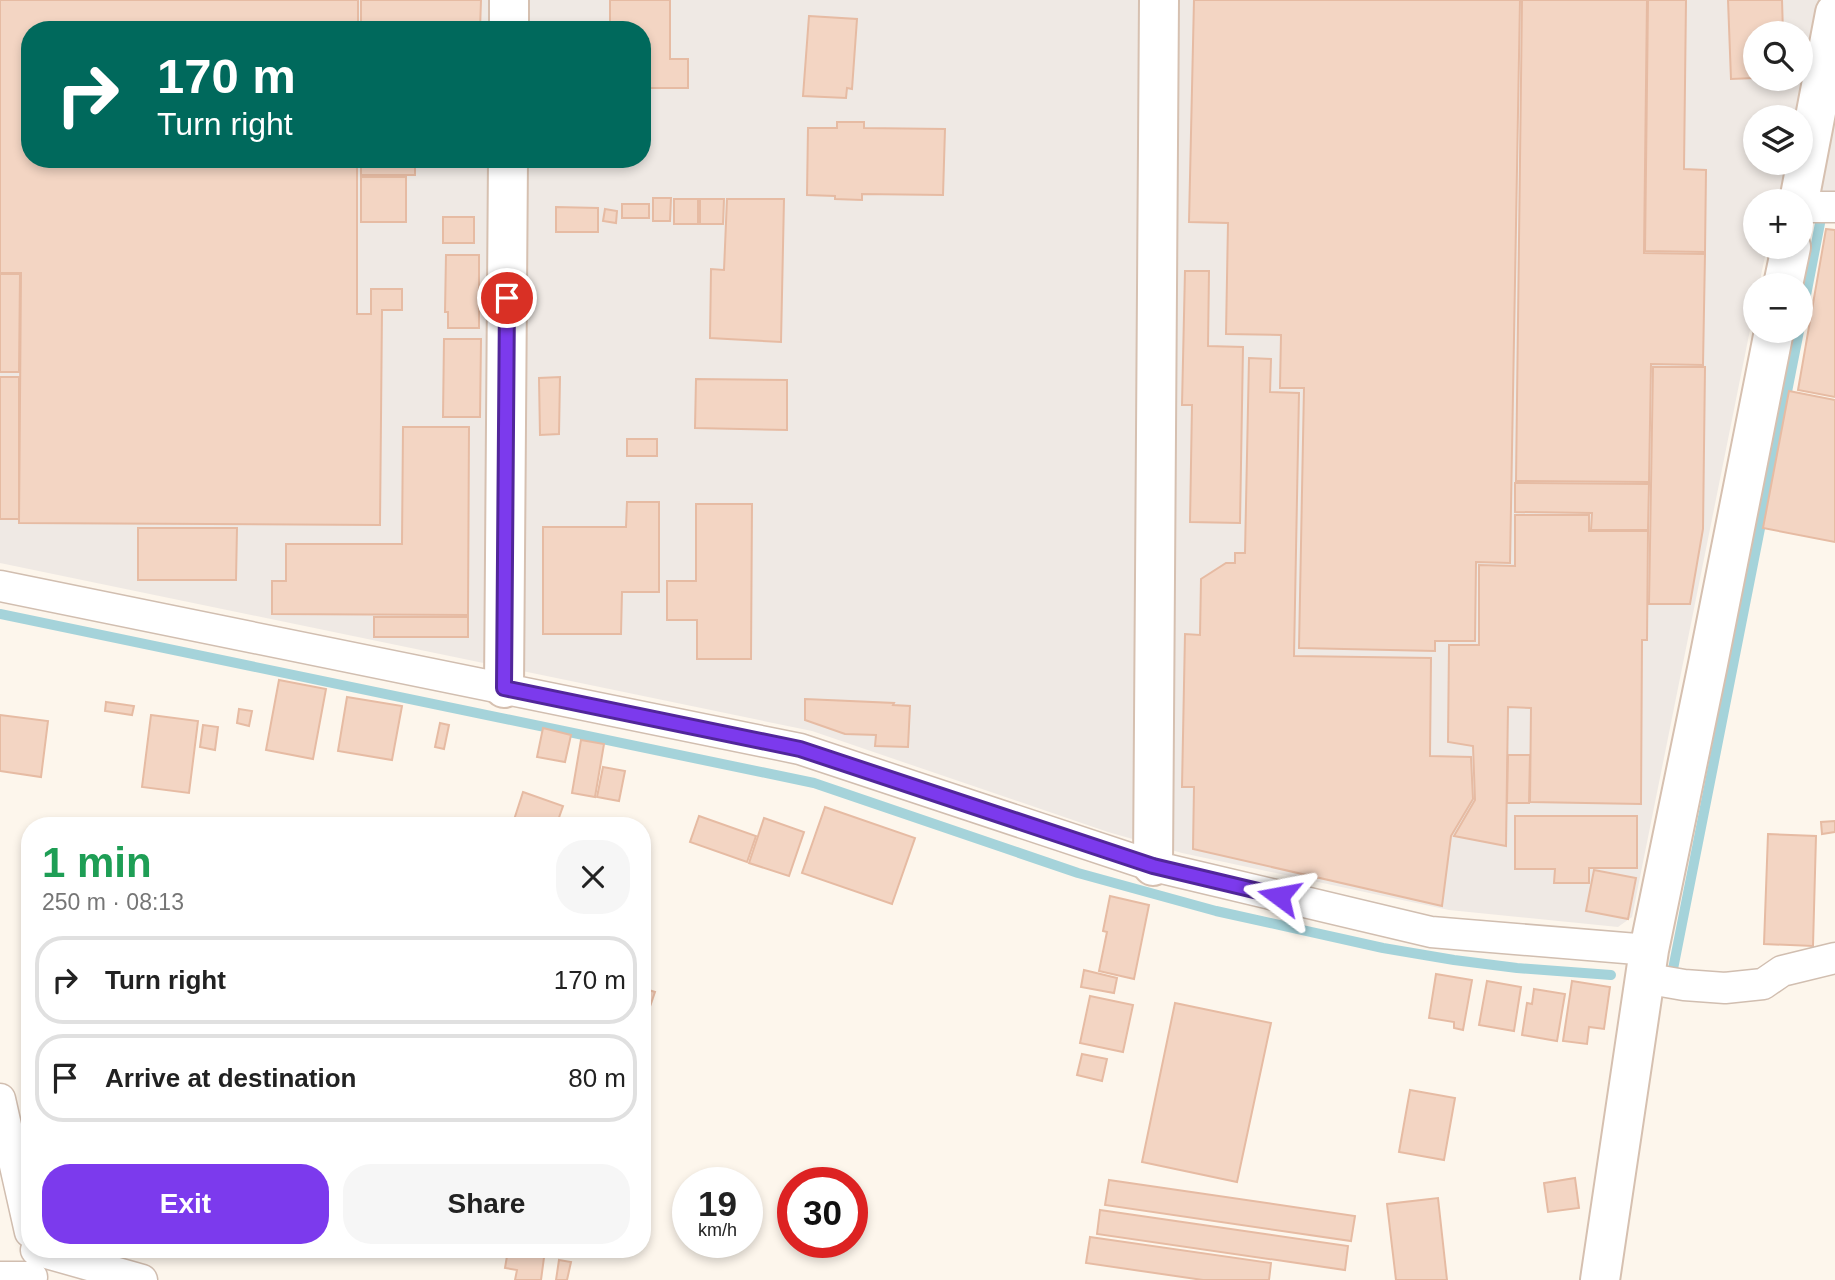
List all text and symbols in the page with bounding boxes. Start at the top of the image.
map controls [1743,21,1813,343]
button: search [1743,21,1813,91]
icon: right [42,49,133,140]
text: 170 m [157,49,296,103]
button: layers [1743,105,1813,175]
text: Turn right [157,106,293,142]
button: + [1743,189,1813,259]
pin [477,268,537,328]
button: − [1743,273,1813,343]
icon: arrive [488,279,526,317]
text: 1 min [42,839,152,886]
button: close [556,840,630,914]
position arrow [1242,859,1316,933]
text: 250 m · 08:13 [42,889,184,915]
icon: right [46,961,84,999]
text: Turn right [105,965,226,995]
text: 170 m [554,965,626,995]
icon: arrive [46,1059,84,1097]
text: Arrive at destination [105,1063,356,1093]
text: 80 m [568,1063,626,1093]
button: Exit [42,1164,329,1244]
button: Share [343,1164,630,1244]
speed limit sign: 30 [777,1167,868,1258]
text: 19 [698,1184,737,1223]
text: km/h [698,1220,737,1240]

